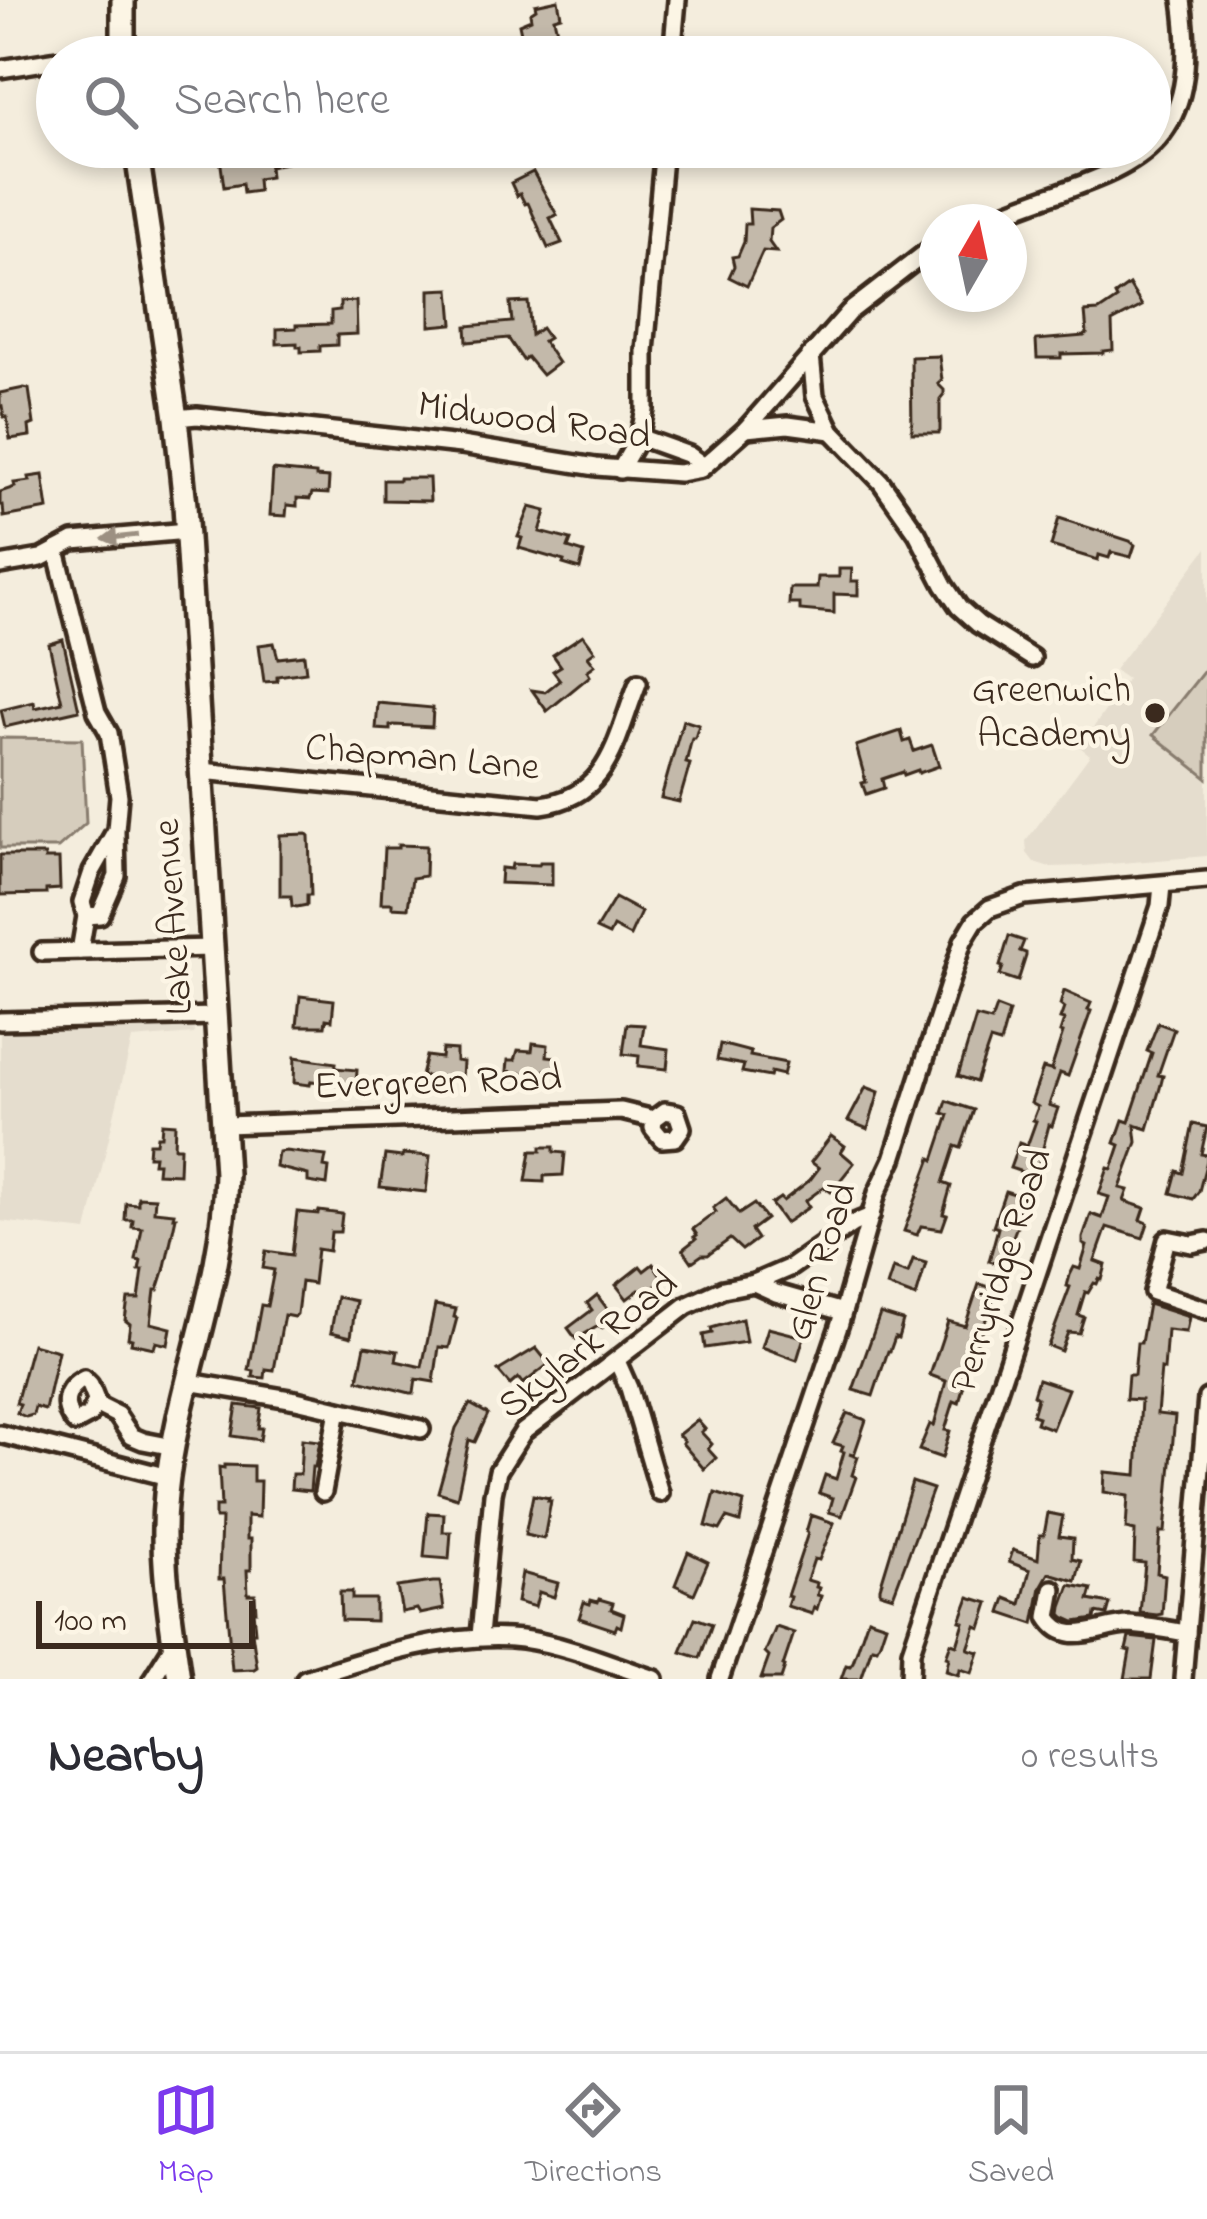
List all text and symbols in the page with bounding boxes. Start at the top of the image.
search box [36,36,1171,168]
icon: search [78,69,144,135]
text: Search here [174,69,390,135]
north arrow [919,204,1027,312]
street label: Midwood Road [414,377,654,467]
one-way arrow [101,527,138,546]
place label: Greenwich Academy [972,663,1131,765]
marker: Greenwich Academy [1142,700,1168,726]
street label: Chapman Lane [303,720,542,798]
street label: Lake Avenue [140,817,210,1017]
street label: Evergreen Road [313,1051,563,1117]
street label: Perryridge Road [937,1141,1069,1401]
street label: Glen Road [772,1176,874,1348]
street label: Skylark Road [487,1257,691,1435]
scale bar [36,1595,255,1648]
text: 100 m [54,1598,127,1646]
text: Nearby [48,1720,204,1795]
text: 0 results [1021,1729,1159,1786]
tab: Map [153,2077,219,2197]
tab: Directions [525,2077,662,2197]
tab: Saved [968,2077,1054,2197]

